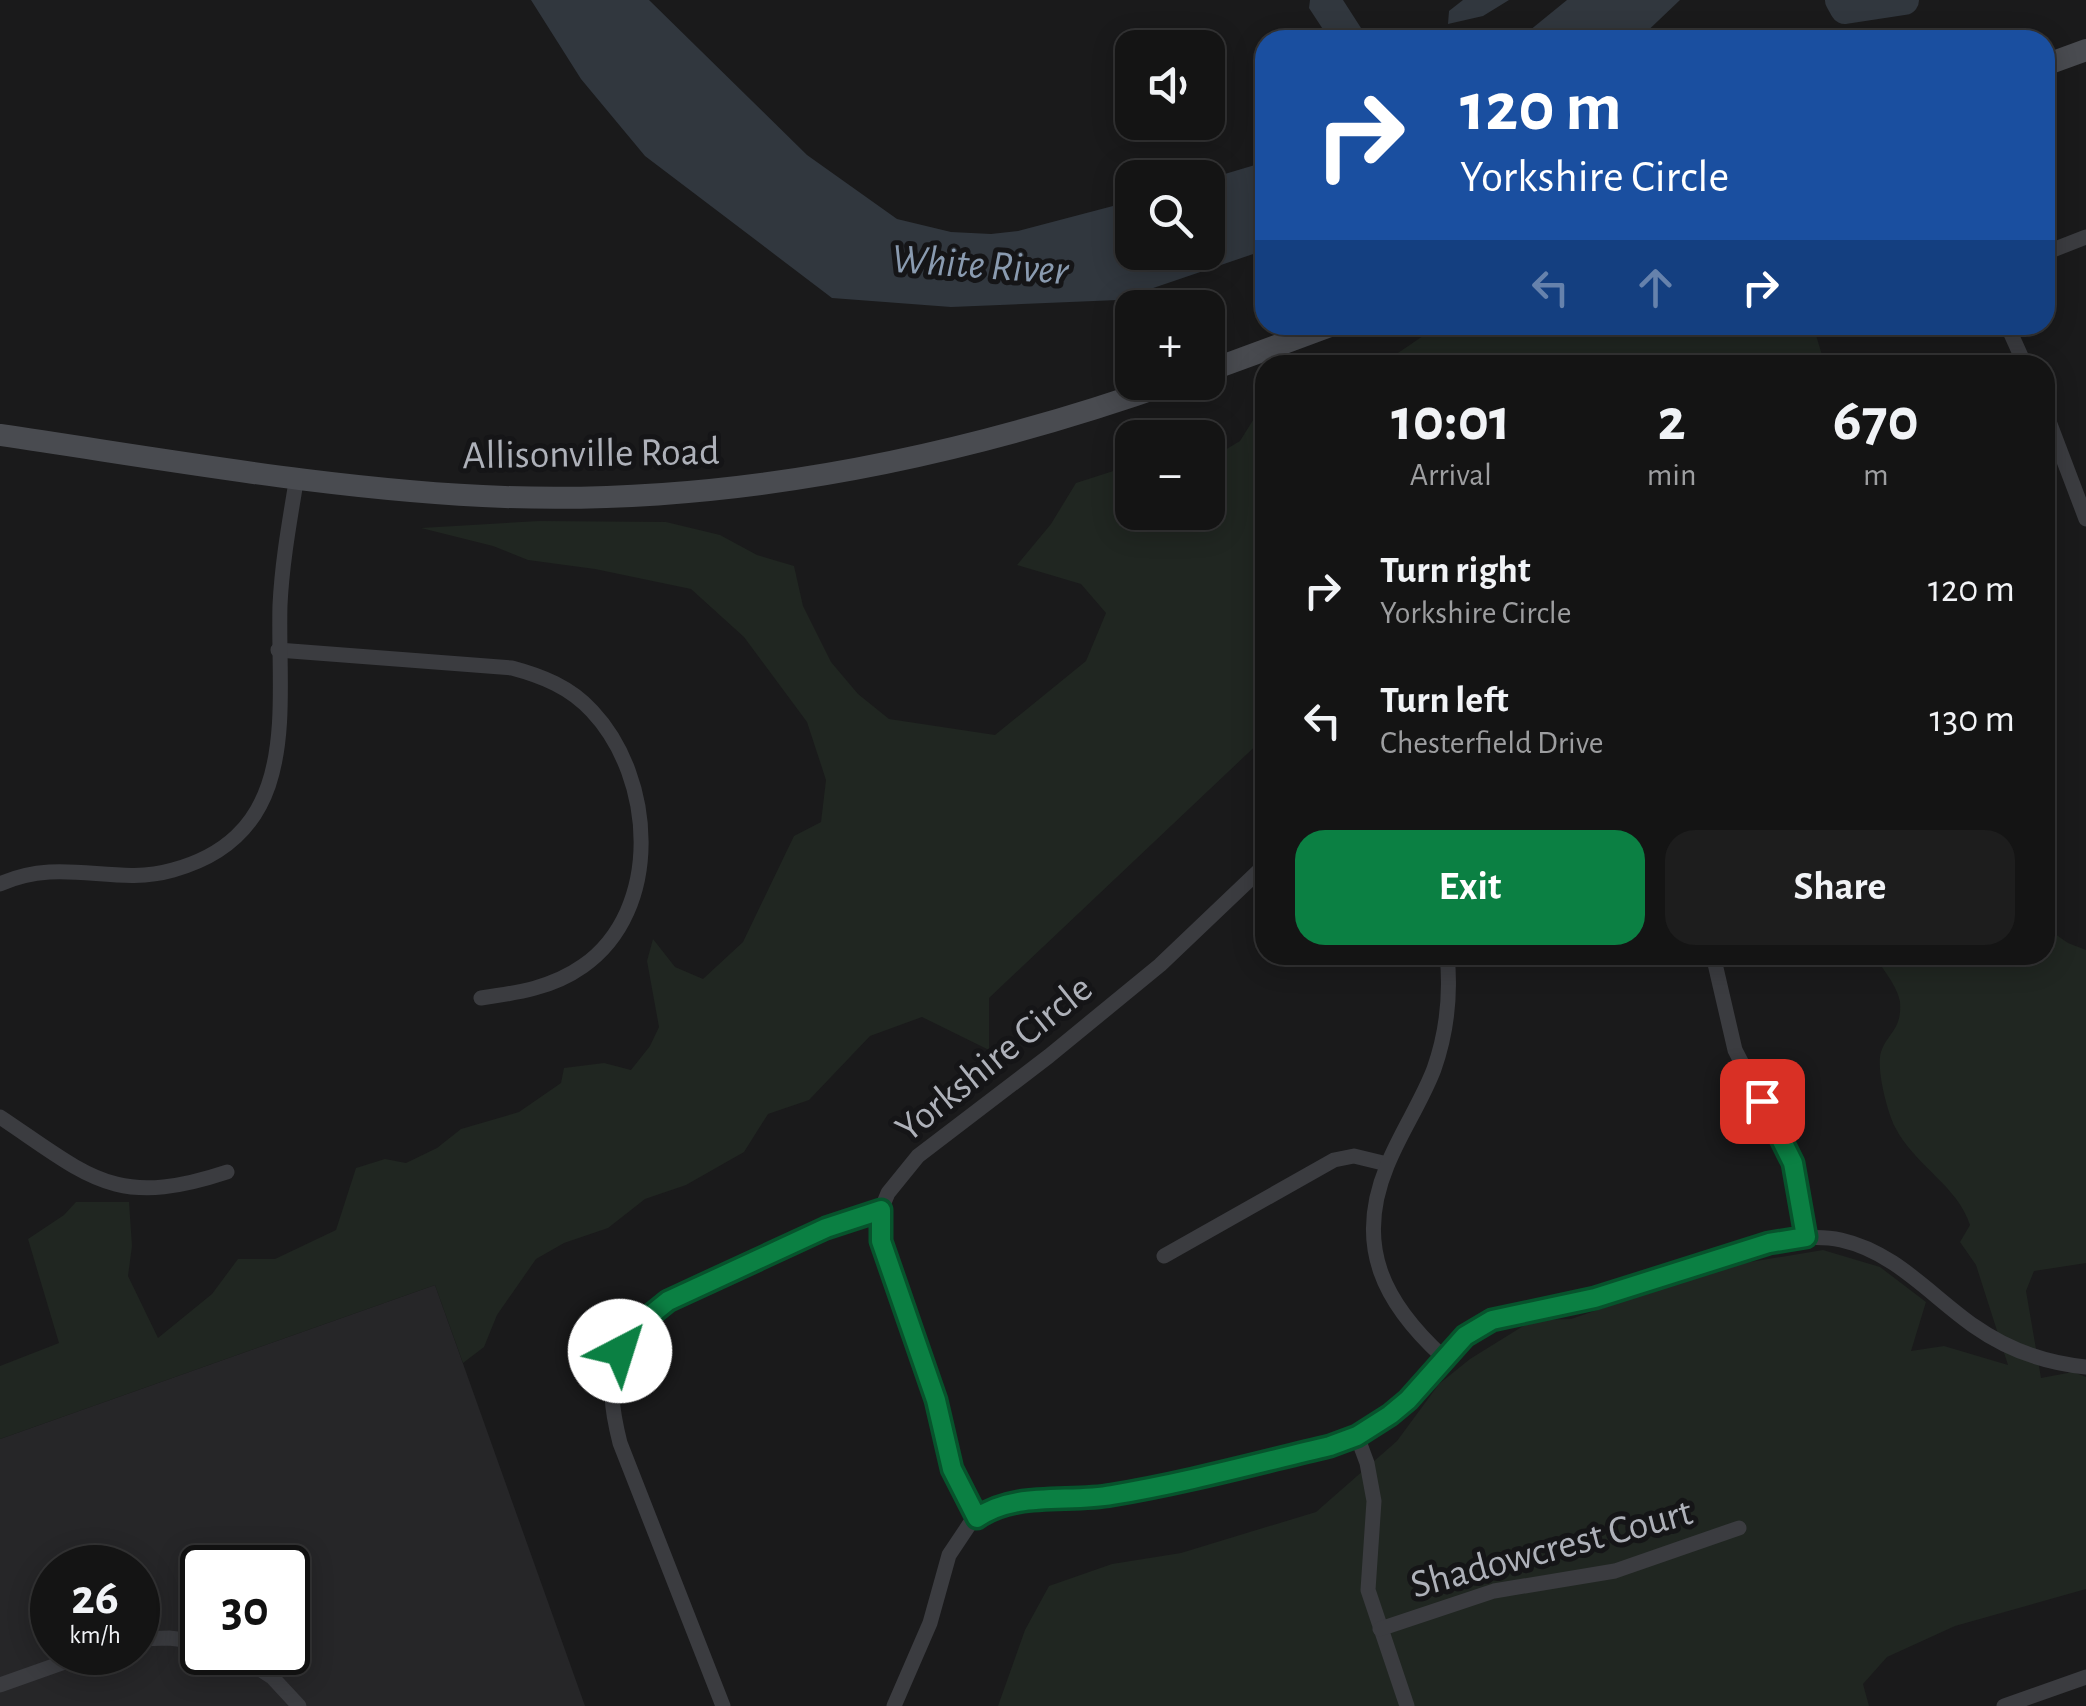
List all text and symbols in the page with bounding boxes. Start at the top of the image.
map controls [1115,30,1225,530]
button: sound [1115,30,1225,140]
icon: right [1295,70,1425,200]
text: 120 m [1460,73,1622,143]
text: Yorkshire Circle [1460,155,1729,200]
button: search [1115,160,1225,270]
water label: White River [890,238,1071,292]
icon: left [1523,260,1578,315]
icon: ahead [1628,260,1683,315]
icon: right [1733,260,1788,315]
button: + [1115,290,1225,400]
text: 10:01 [1391,391,1511,451]
text: 2 [1658,391,1686,451]
text: 670 [1833,391,1919,451]
button: − [1115,420,1225,530]
street label: Allisonville Road [462,432,720,476]
text: Arrival [1410,459,1492,491]
text: min [1647,459,1697,491]
text: m [1863,459,1889,491]
text: Turn right [1380,552,1530,590]
icon: right [1295,563,1350,618]
text: 120 m [1928,571,2015,609]
text: Yorkshire Circle [1380,597,1571,629]
text: Turn left [1380,682,1508,720]
icon: left [1295,693,1350,748]
text: 130 m [1930,701,2015,739]
text: Chesterfield Drive [1380,727,1604,759]
button: Exit [1295,830,1645,945]
button: Share [1665,830,2015,945]
street label: Yorkshire Circle [889,968,1100,1149]
pin [1720,1059,1805,1144]
icon: arrive [1735,1074,1790,1129]
position arrow [568,1299,672,1403]
street label: Shadowcrest Court [1406,1492,1697,1606]
speed limit sign: 30 [180,1545,310,1675]
text: 26 [71,1573,119,1623]
text: km/h [69,1623,121,1648]

